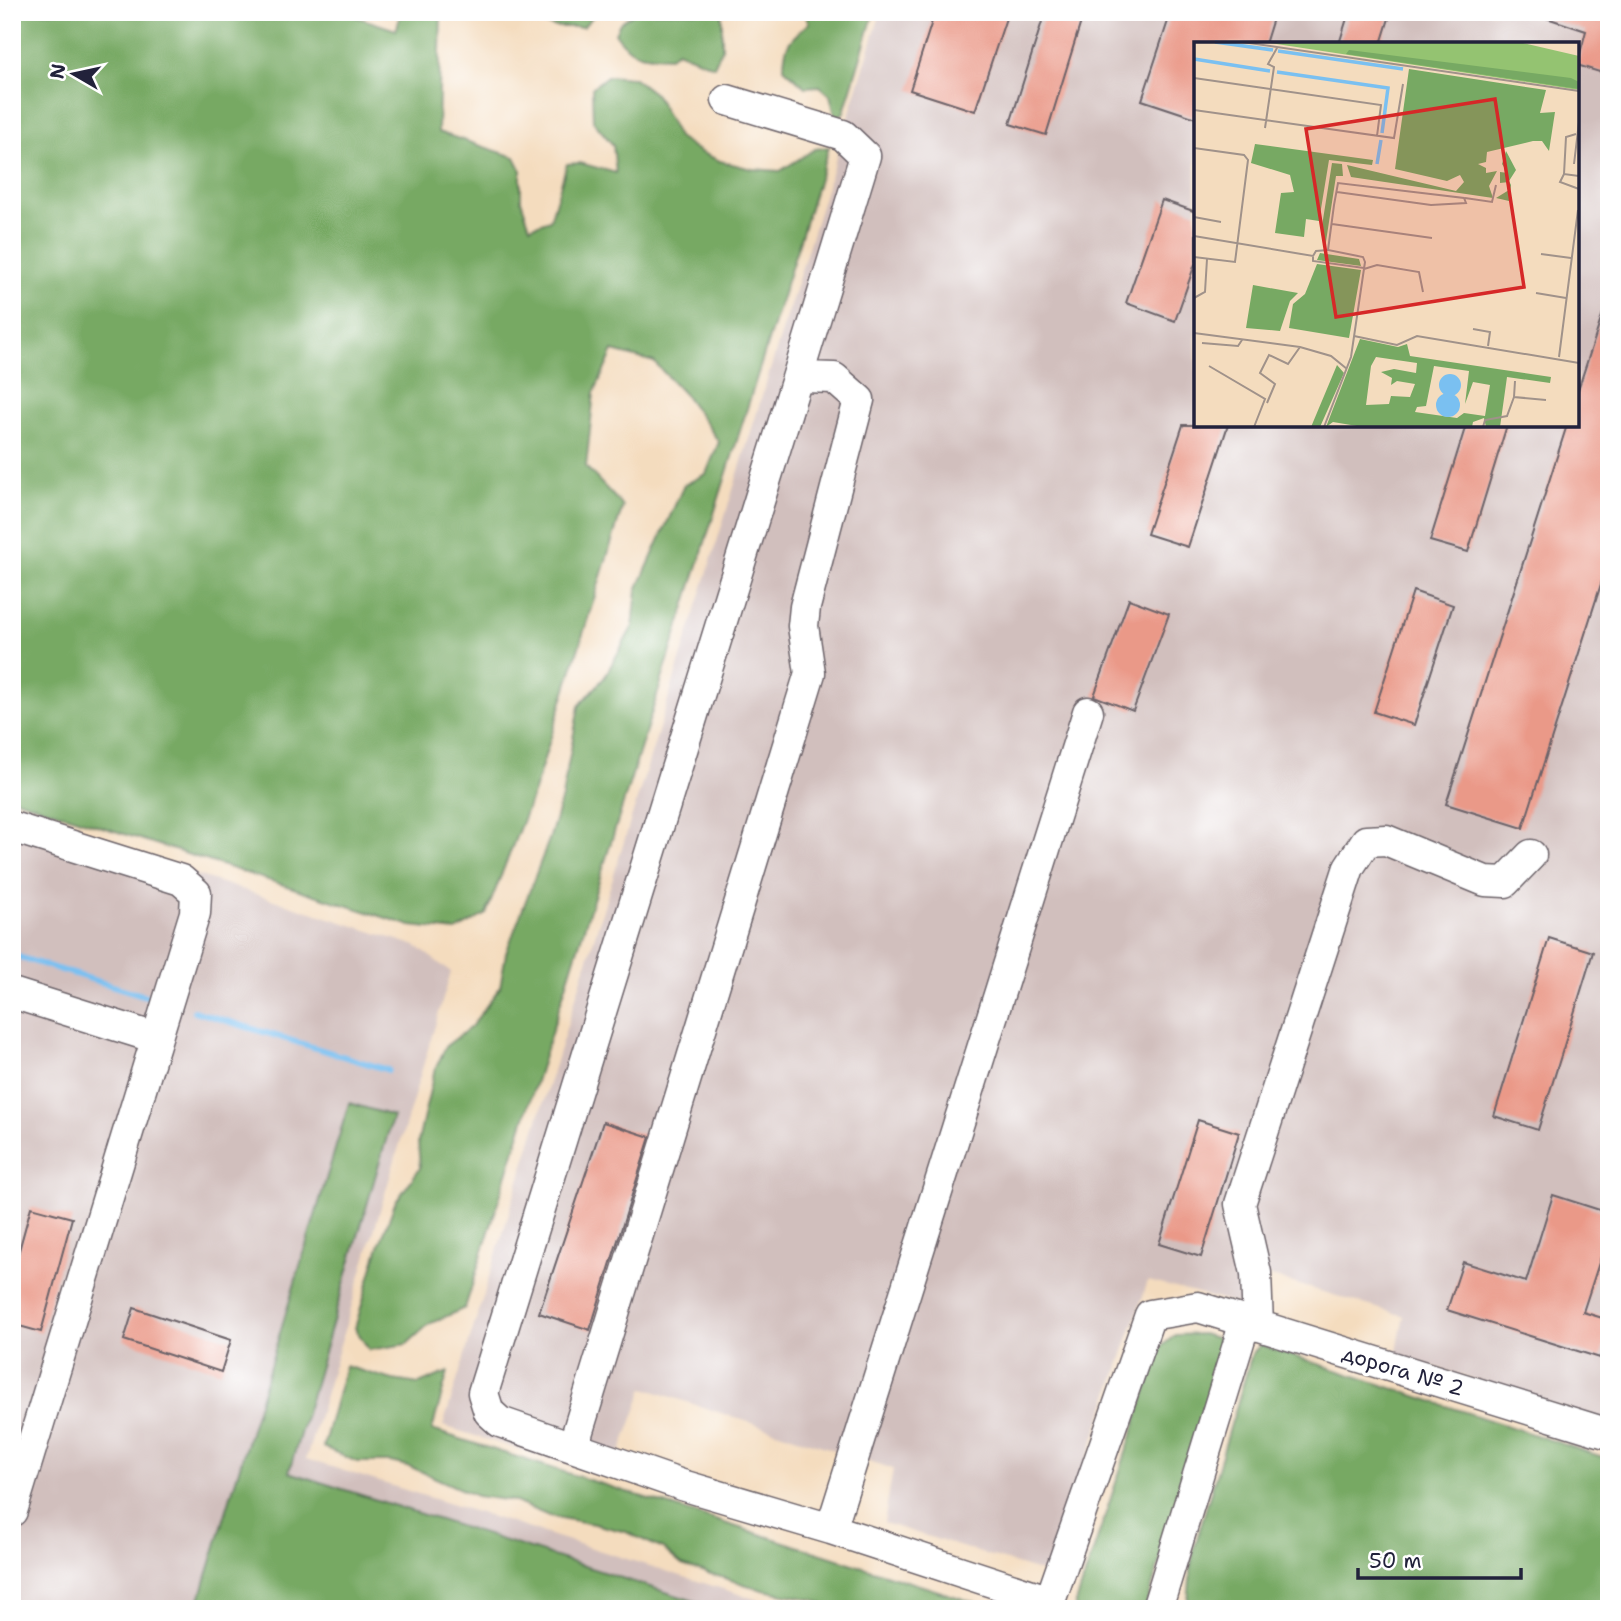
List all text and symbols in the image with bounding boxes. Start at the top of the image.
north arrow [38,38,108,108]
inset map [1194,42,1579,427]
text: N [44,62,71,81]
street label: дорога № 2 [1339,1339,1467,1403]
scale bar [1358,1537,1521,1581]
text: 50 m [1369,1547,1422,1575]

